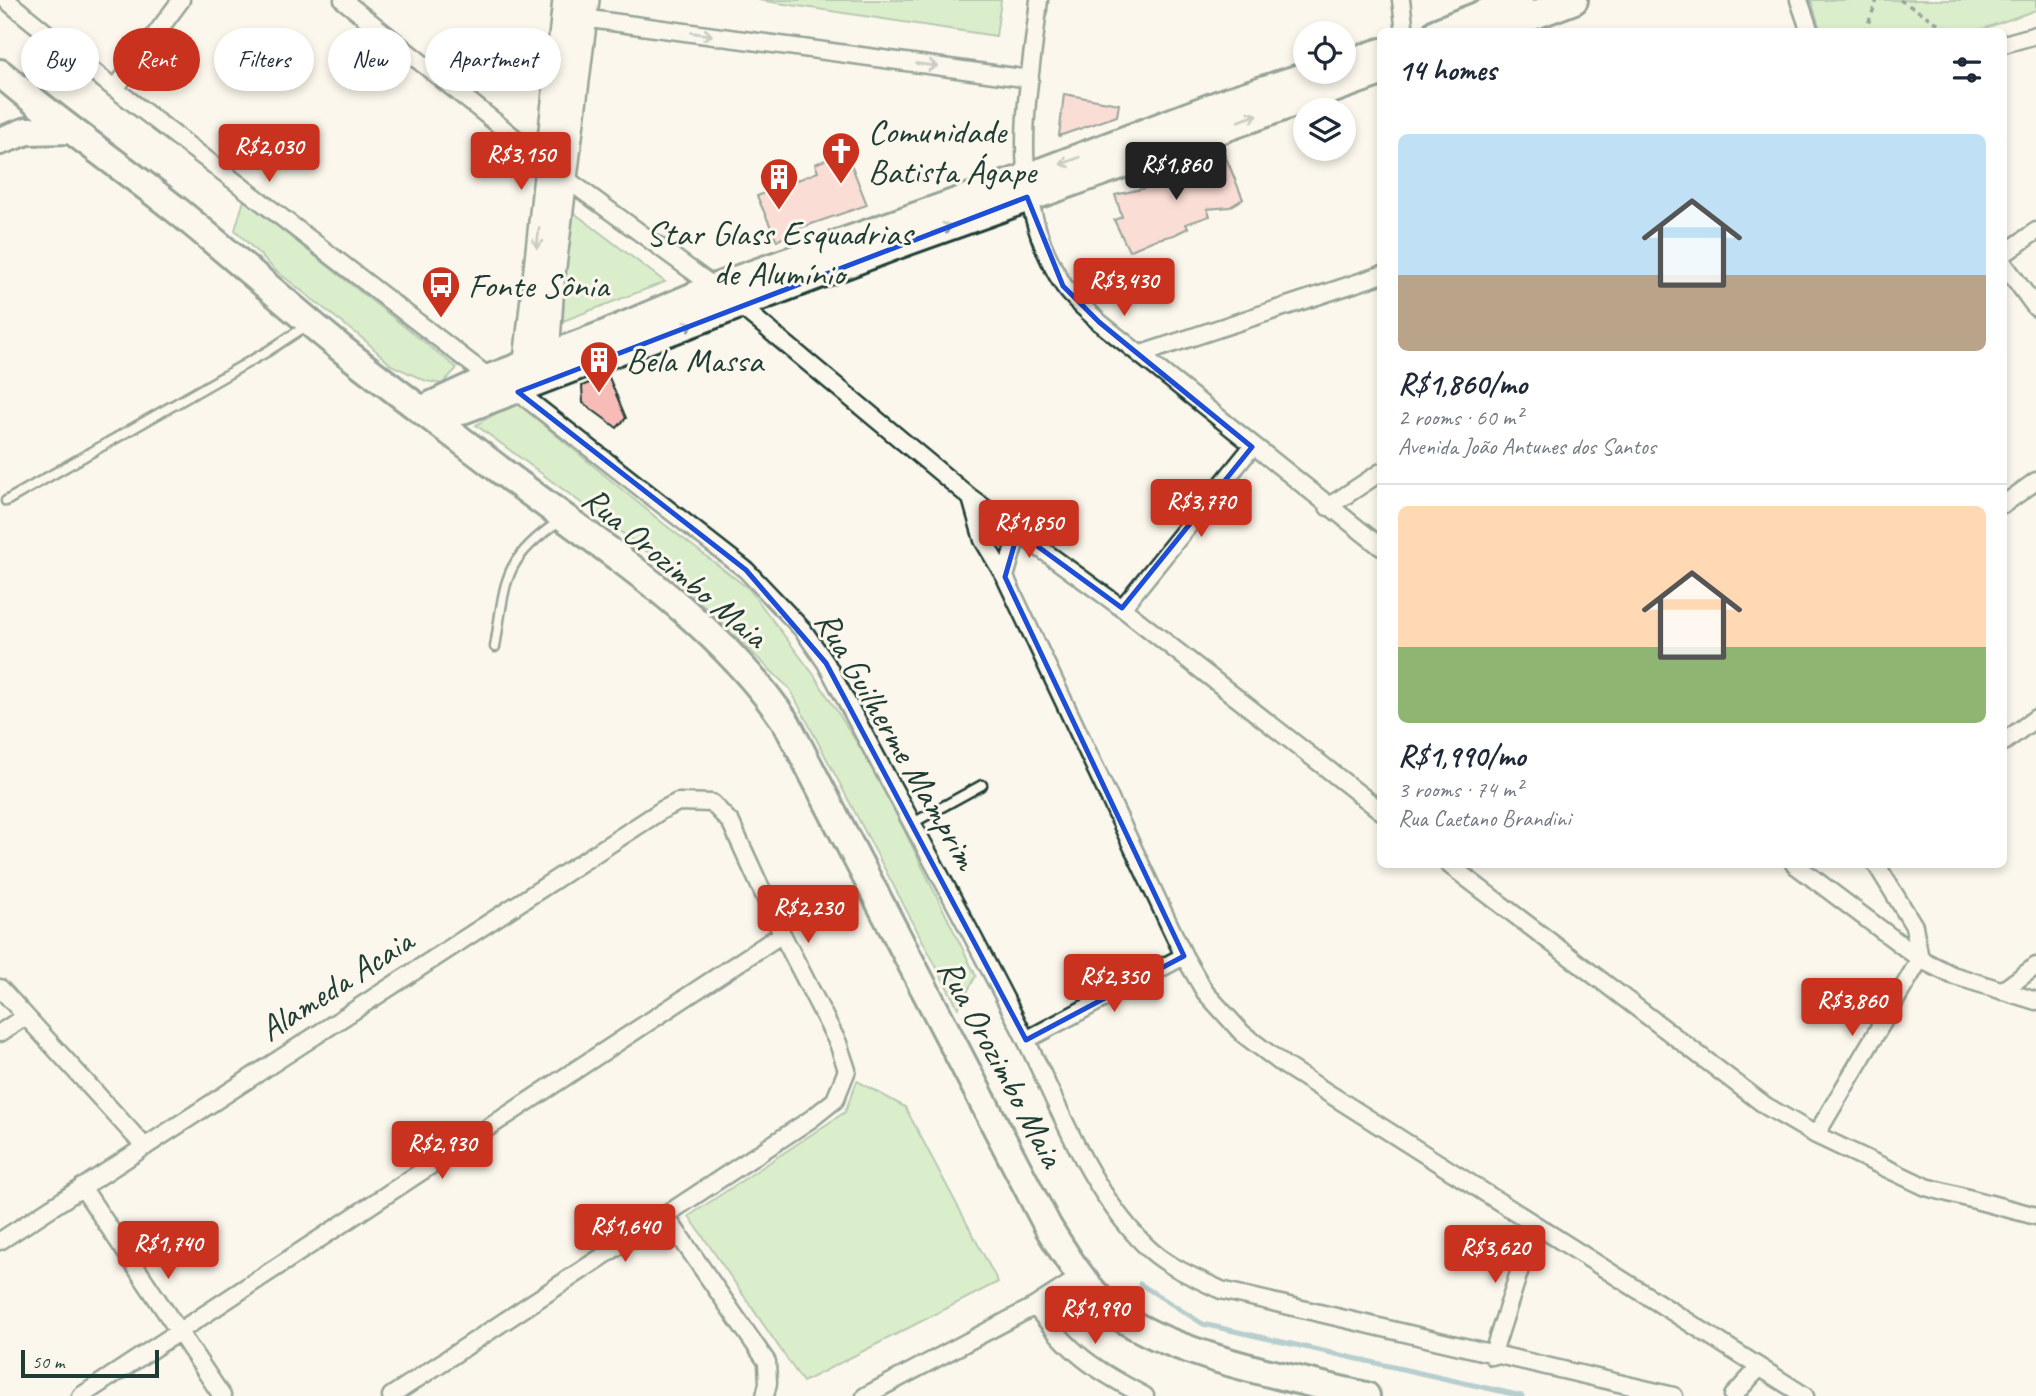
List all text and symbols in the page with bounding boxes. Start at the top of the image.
map controls [1293,21,1356,161]
button: locate [1293,21,1356,84]
chip: Buy [21,28,99,91]
chip: Rent [113,28,200,91]
chip: Filters [214,28,314,91]
chip: New [328,28,411,91]
chip: Apartment [425,28,561,91]
one-way arrow [690,28,712,41]
text: 14 homes [1398,51,1496,89]
icon: filters [1948,51,1986,89]
one-way arrow [915,59,938,72]
button: layers [1293,98,1356,161]
place label: Comunidade Batista Ágape [868,109,1038,194]
one-way arrow [1237,111,1259,124]
pin: R$2,030 [204,124,334,184]
church icon: Comunidade Batista Ágape [820,130,862,185]
text: R$2,030 [235,132,303,161]
pin: R$3,150 [456,132,586,192]
text: R$3,150 [487,140,555,169]
pin: R$1,860 [1111,142,1241,202]
text: R$1,860 [1141,150,1211,179]
one-way arrow [1059,155,1081,168]
building icon: Star Glass Esquadrias de Alumínio [758,156,800,211]
icon: home [1629,180,1755,306]
place label: Star Glass Esquadrias de Alumínio [646,211,915,296]
one-way arrow [930,221,952,234]
one-way arrow [531,226,544,249]
pin: R$3,430 [1059,258,1189,318]
place label: Fonte Sônia [468,263,610,308]
bus stop icon: Fonte Sônia [420,264,462,319]
text: R$3,430 [1090,266,1158,295]
one-way arrow [672,320,694,333]
place label: Bela Massa [626,338,766,383]
building icon: Bela Massa [578,339,620,394]
text: R$1,860/mo [1398,365,1527,403]
text: 2 rooms · 60 m² [1398,403,1522,432]
text: Avenida João Antunes dos Santos [1398,432,1656,461]
street label: Rua Orozimbo Maia [573,476,779,659]
pin: R$3,770 [1136,480,1266,539]
text: R$3,770 [1167,487,1235,516]
pin: R$1,850 [964,500,1094,560]
text: R$1,850 [995,508,1063,537]
icon: home [1629,552,1755,678]
street label: Rua Guilherme Mamprim [805,603,991,880]
text: R$1,990/mo [1398,737,1525,775]
text: 3 rooms · 74 m² [1398,775,1522,804]
text: Rua Caetano Brandini [1398,804,1570,833]
pin: R$2,230 [743,886,873,945]
text: R$2,230 [774,893,842,922]
street label: Alameda Acaia [251,917,424,1051]
street label: Rua Orozimbo Maia [927,951,1076,1176]
pin: R$2,350 [1049,954,1179,1014]
text: R$2,350 [1080,962,1148,991]
pin: R$3,860 [1787,978,1917,1038]
text: R$3,860 [1817,986,1887,1015]
pin: R$2,930 [377,1122,507,1181]
text: R$2,930 [408,1129,476,1158]
pin: R$1,640 [560,1204,690,1264]
text: R$1,640 [590,1212,660,1241]
pin: R$1,740 [103,1222,233,1281]
pin: R$3,620 [1430,1226,1560,1285]
text: R$1,740 [134,1229,202,1258]
text: R$3,620 [1460,1233,1530,1262]
pin: R$1,990 [1030,1286,1160,1346]
text: R$1,990 [1061,1294,1129,1323]
scale bar [21,1347,159,1379]
text: 50 m [32,1350,64,1374]

